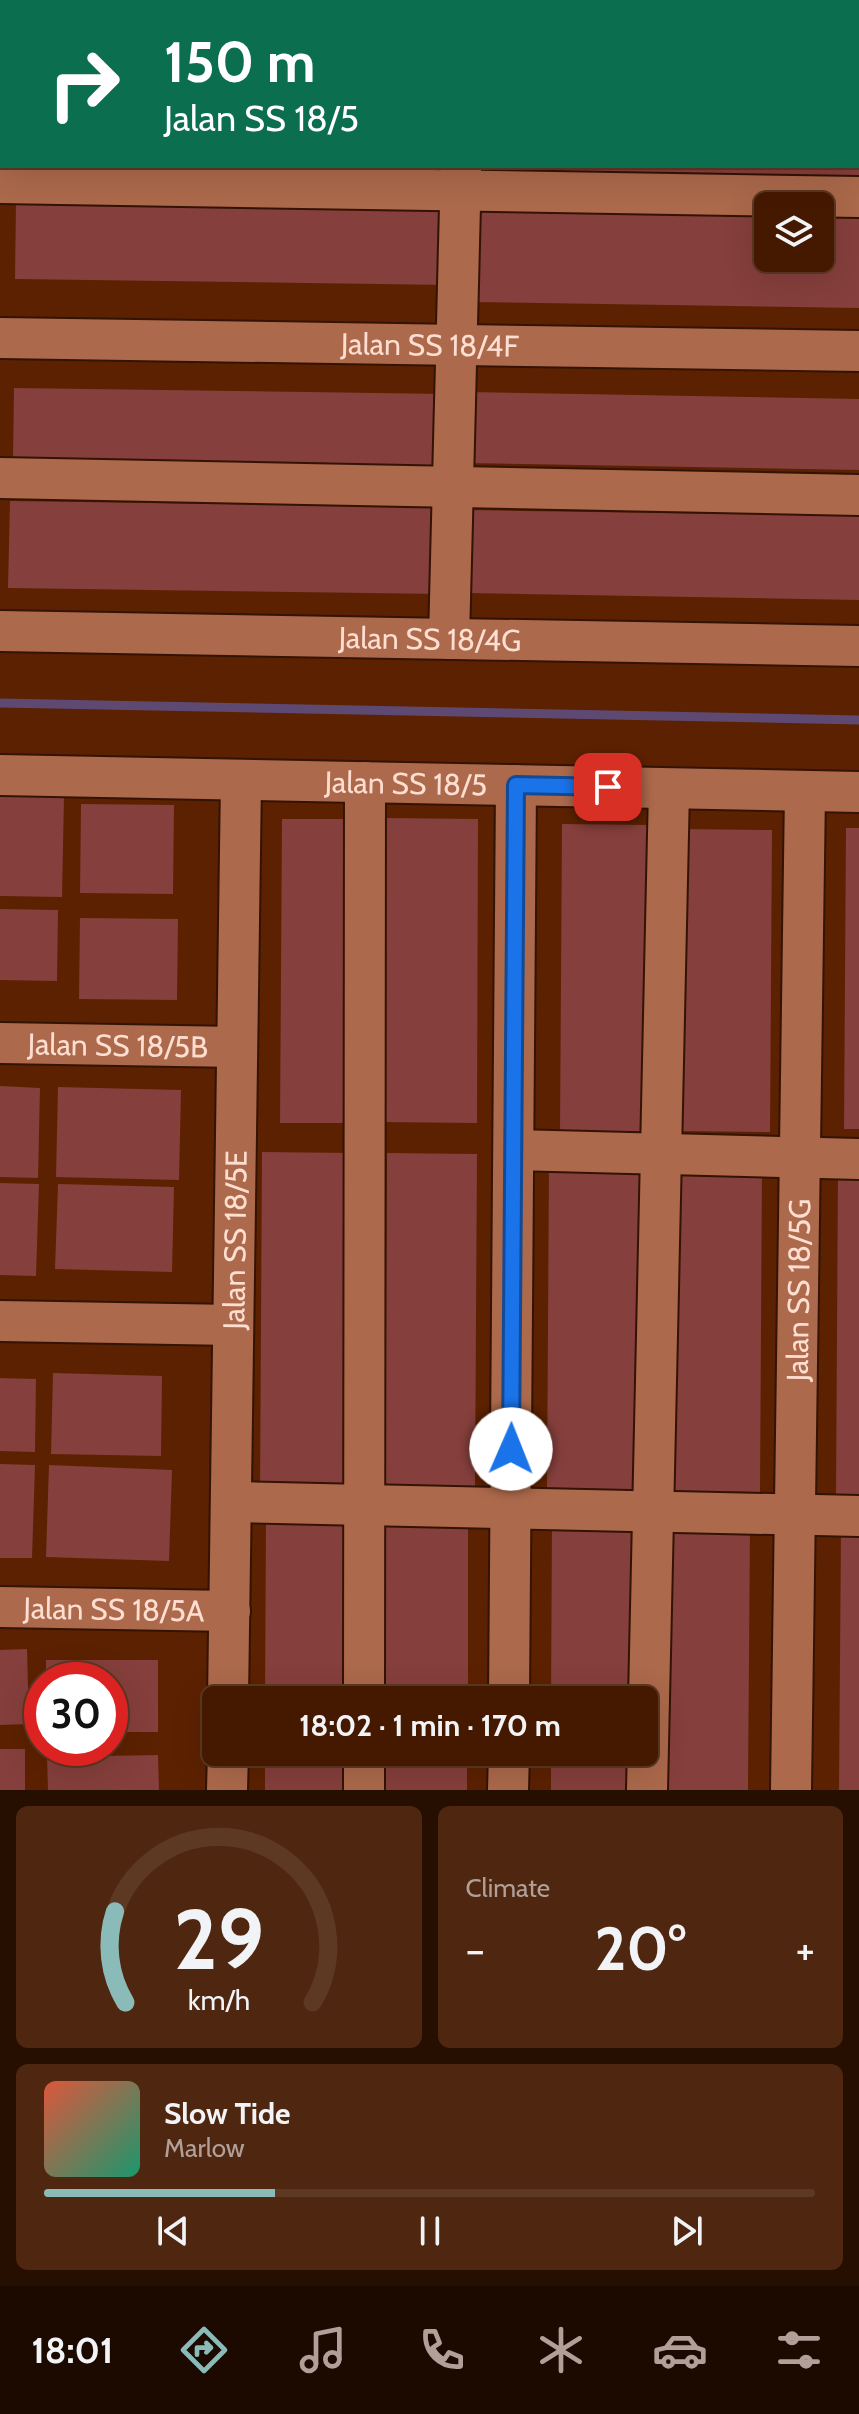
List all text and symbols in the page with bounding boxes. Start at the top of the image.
text: 150 m [164,28,316,96]
icon: right [32,32,136,136]
text: Jalan SS 18/5 [164,96,359,140]
map controls [754,192,834,272]
button: layers [754,192,834,272]
street label: Jalan SS 18/4F [340,325,520,364]
street label: Jalan SS 18/4G [337,618,522,659]
pin [574,753,642,821]
street label: Jalan SS 18/5 [323,763,488,803]
icon: arrive [586,765,630,809]
street label: Jalan SS 18/5B [26,1025,209,1065]
street label: Jalan SS 18/5E [215,1150,254,1331]
street label: Jalan SS 18/5G [778,1198,818,1383]
position arrow [469,1407,553,1491]
street label: Jalan SS 18/5A [22,1589,205,1629]
speed limit sign: 30 [24,1662,128,1766]
text: 18:02 · 1 min · 170 m [299,1707,561,1744]
text: Climate [466,1872,550,1904]
text: 29 [173,1889,264,1990]
text: 20° [595,1912,686,1985]
text: − [466,1923,485,1976]
text: + [796,1923,815,1976]
text: km/h [187,1982,250,2017]
text: Slow Tide [164,2095,291,2132]
text: Marlow [164,2132,245,2164]
icon: previous [151,2209,195,2253]
icon: pause [408,2209,452,2253]
icon: next [665,2209,709,2253]
icon: directions [176,2322,232,2378]
icon: music [295,2322,351,2378]
icon: phone [414,2322,470,2378]
icon: climate [533,2322,589,2378]
icon: car [652,2322,708,2378]
icon: filters [771,2322,827,2378]
text: 18:01 [32,2328,113,2372]

